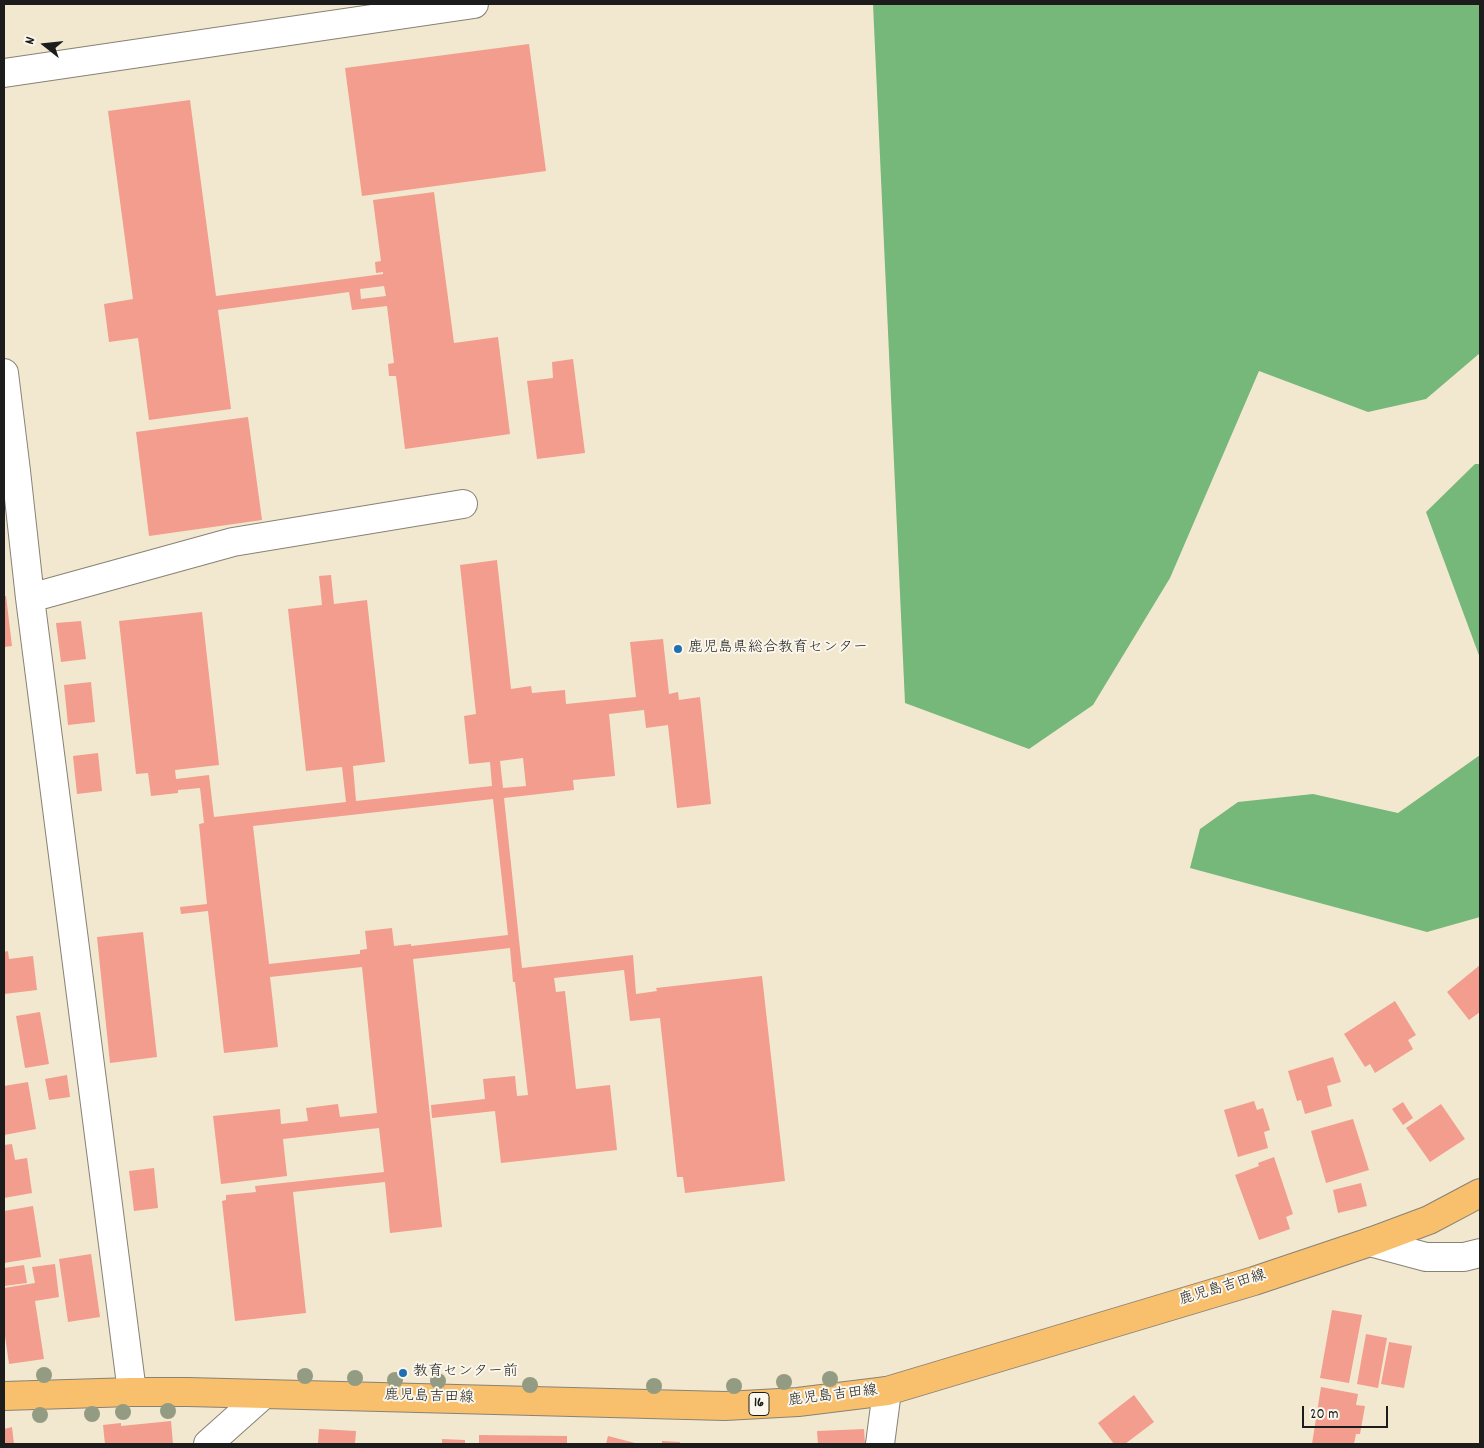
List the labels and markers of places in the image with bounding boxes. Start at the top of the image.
place label: 鹿児島県総合教育センター [688,640,868,658]
marker: 鹿児島県総合教育センター [672,643,684,655]
place label: 教育センター前 [413,1364,518,1382]
marker: 教育センター前 [397,1367,409,1379]

